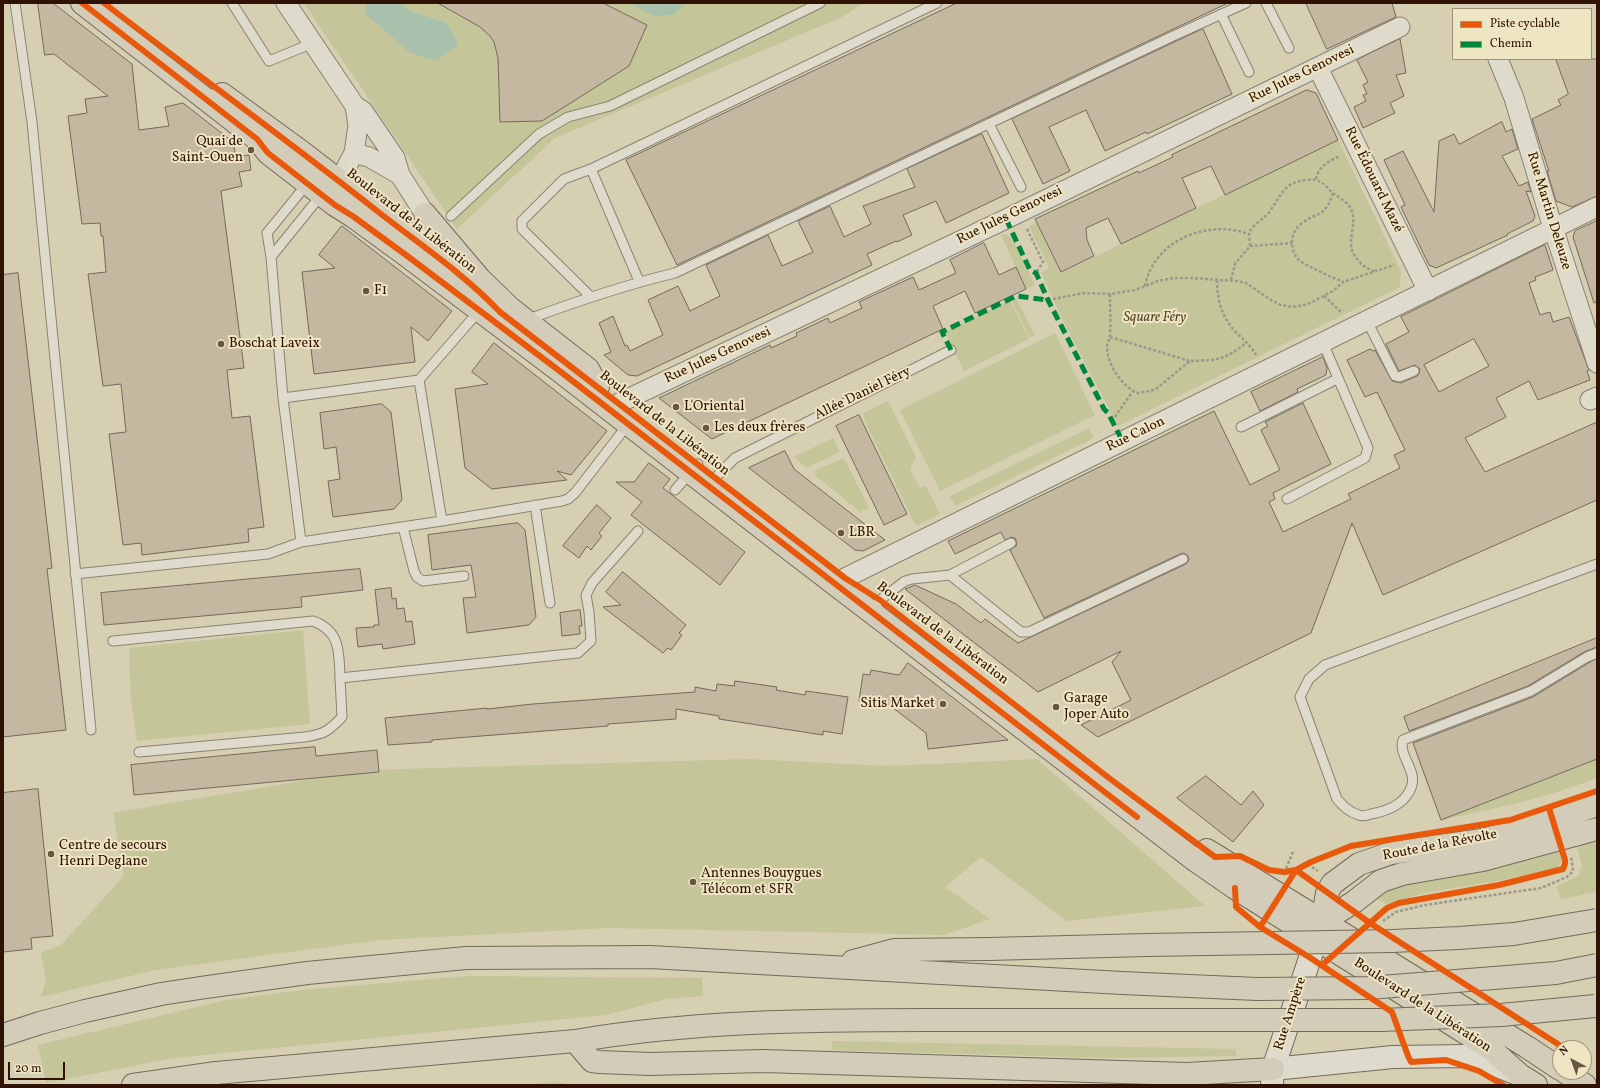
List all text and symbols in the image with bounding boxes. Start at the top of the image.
legend [1452,8,1592,60]
text: Piste cyclable [1490,16,1560,32]
text: Chemin [1490,36,1532,52]
street label: Rue Jules Genovesi [1246,42,1358,108]
street label: Rue Édouard Mazé [1340,124,1406,236]
place label: Quai de Saint-Ouen [172,134,243,166]
marker: Quai de Saint-Ouen [246,145,256,155]
street label: Rue Martin Deleuze [1522,150,1574,272]
street label: Boulevard de la Libération [342,166,480,278]
street label: Rue Jules Genovesi [954,183,1066,249]
place label: F1 [374,283,387,299]
marker: F1 [361,286,371,296]
park label: Square Féry [1124,310,1186,326]
street label: Rue Jules Genovesi [662,324,774,388]
place label: Boschat Laveix [229,336,320,352]
marker: Boschat Laveix [216,339,226,349]
street label: Allée Daniel Féry [812,363,914,425]
street label: Boulevard de la Libération [595,368,733,480]
place label: L'Oriental [684,399,744,415]
marker: L'Oriental [671,402,681,412]
street label: Rue Calon [1104,414,1168,456]
place label: Les deux frères [714,420,806,436]
marker: Les deux frères [701,423,711,433]
place label: LBR [849,525,875,541]
marker: LBR [836,528,846,538]
street label: Boulevard de la Libération [873,579,1011,689]
place label: Garage Joper Auto [1064,691,1129,724]
place label: Sitis Market [860,696,935,712]
marker: Sitis Market [938,699,948,709]
marker: Garage Joper Auto [1051,702,1061,712]
street label: Route de la Révolte [1381,827,1499,865]
place label: Centre de secours Henri Deglane [59,838,167,870]
marker: Centre de secours Henri Deglane [46,849,56,859]
place label: Antennes Bouygues Télécom et SFR [701,866,822,898]
marker: Antennes Bouygues Télécom et SFR [688,877,698,887]
street label: Boulevard de la Libération [1350,955,1494,1057]
street label: Rue Ampère [1271,975,1311,1053]
north arrow [1552,1040,1592,1080]
text: N [1557,1043,1572,1060]
scale bar [10,1054,67,1080]
text: 20 m [15,1061,42,1077]

